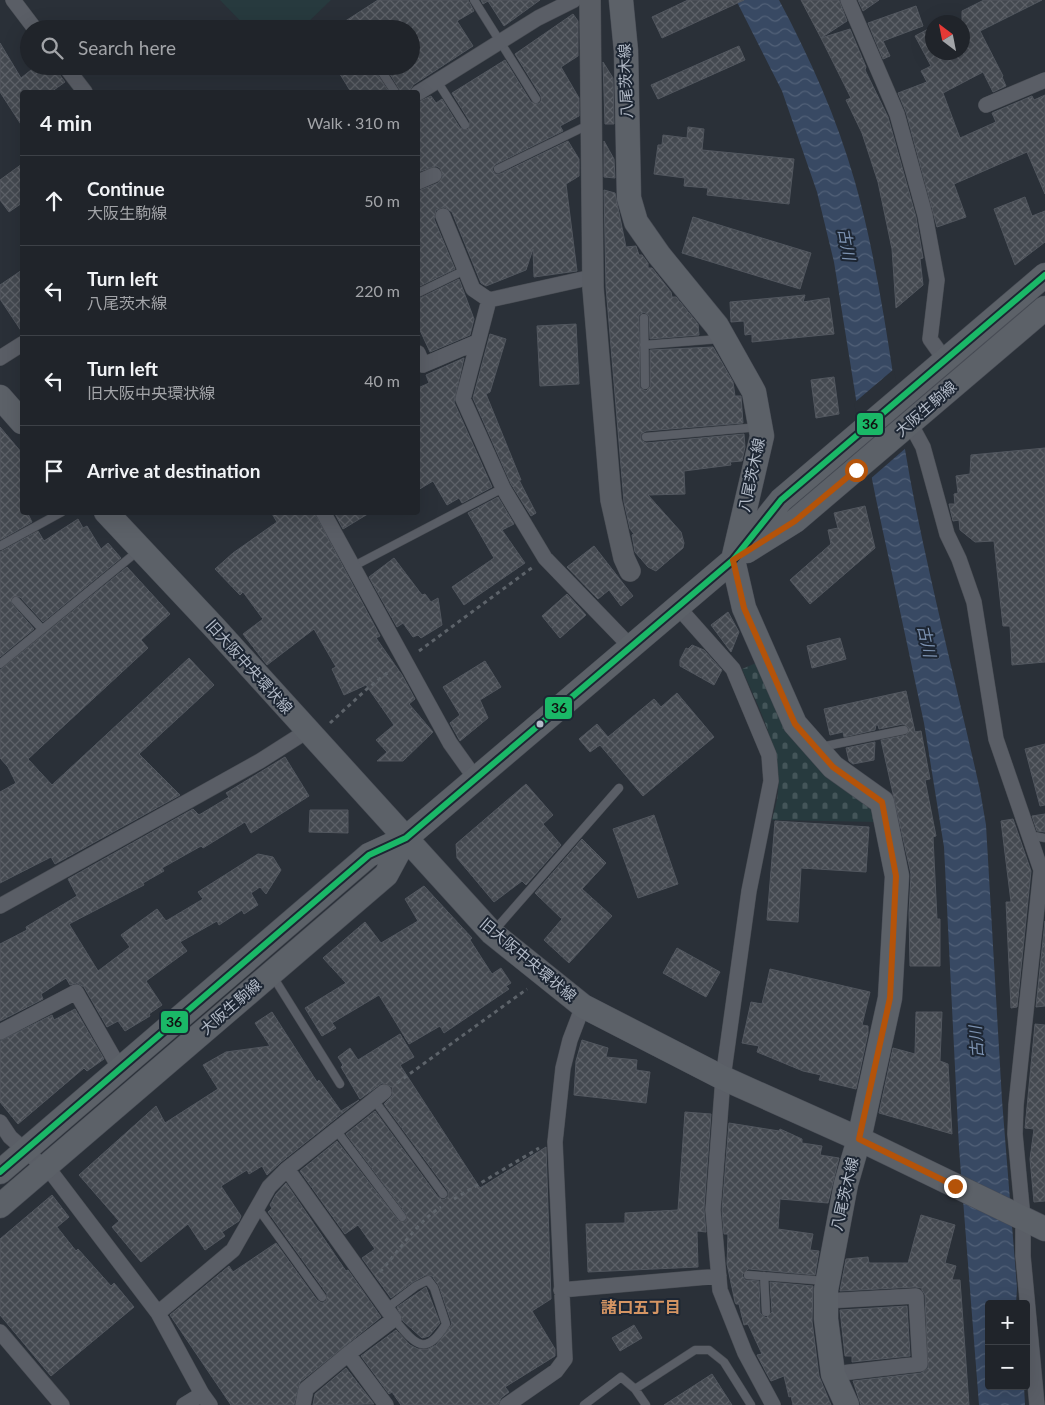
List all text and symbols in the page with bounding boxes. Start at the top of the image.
north arrow [925,15,970,60]
search box [20,20,420,75]
icon: search [38,34,66,62]
text: Search here [78,36,176,59]
street label: 八尾茨木線 [615,43,635,119]
text: 4 min [40,110,92,135]
text: Walk · 310 m [307,113,400,132]
text: Continue [87,177,165,200]
icon: ahead [40,187,68,215]
text: 50 m [364,191,400,210]
text: 大阪生駒線 [87,203,167,222]
water label: 古川 [835,226,860,263]
text: Turn left [87,267,158,290]
icon: left [40,277,68,305]
text: 220 m [355,281,400,300]
text: 八尾茨木線 [87,293,167,312]
text: Turn left [87,357,158,380]
icon: left [40,367,68,395]
text: 40 m [364,371,400,390]
street label: 大阪生駒線 [891,377,960,440]
text: 旧大阪中央環状線 [87,383,215,402]
line badge: 36 [856,412,884,436]
text: 36 [862,415,878,432]
street label: 八尾茨木線 [734,436,768,513]
icon: arrive [40,457,68,485]
text: Arrive at destination [87,459,260,482]
route start [845,459,868,482]
street label: 旧大阪中央環状線 [203,616,297,717]
water label: 古川 [915,623,941,660]
line badge: 36 [544,696,573,720]
text: 36 [551,699,567,716]
unlabelled marker [535,719,545,729]
street label: 旧大阪中央環状線 [477,914,580,1005]
street label: 大阪生駒線 [196,975,265,1038]
line badge: 36 [160,1010,189,1034]
text: 36 [166,1013,182,1030]
water label: 古川 [965,1023,986,1059]
street label: 八尾茨木線 [827,1155,861,1232]
route end [944,1175,967,1198]
district label: 諸口五丁目 [601,1297,681,1316]
map controls [985,1300,1030,1390]
button: + [985,1300,1030,1345]
button: − [985,1345,1030,1390]

